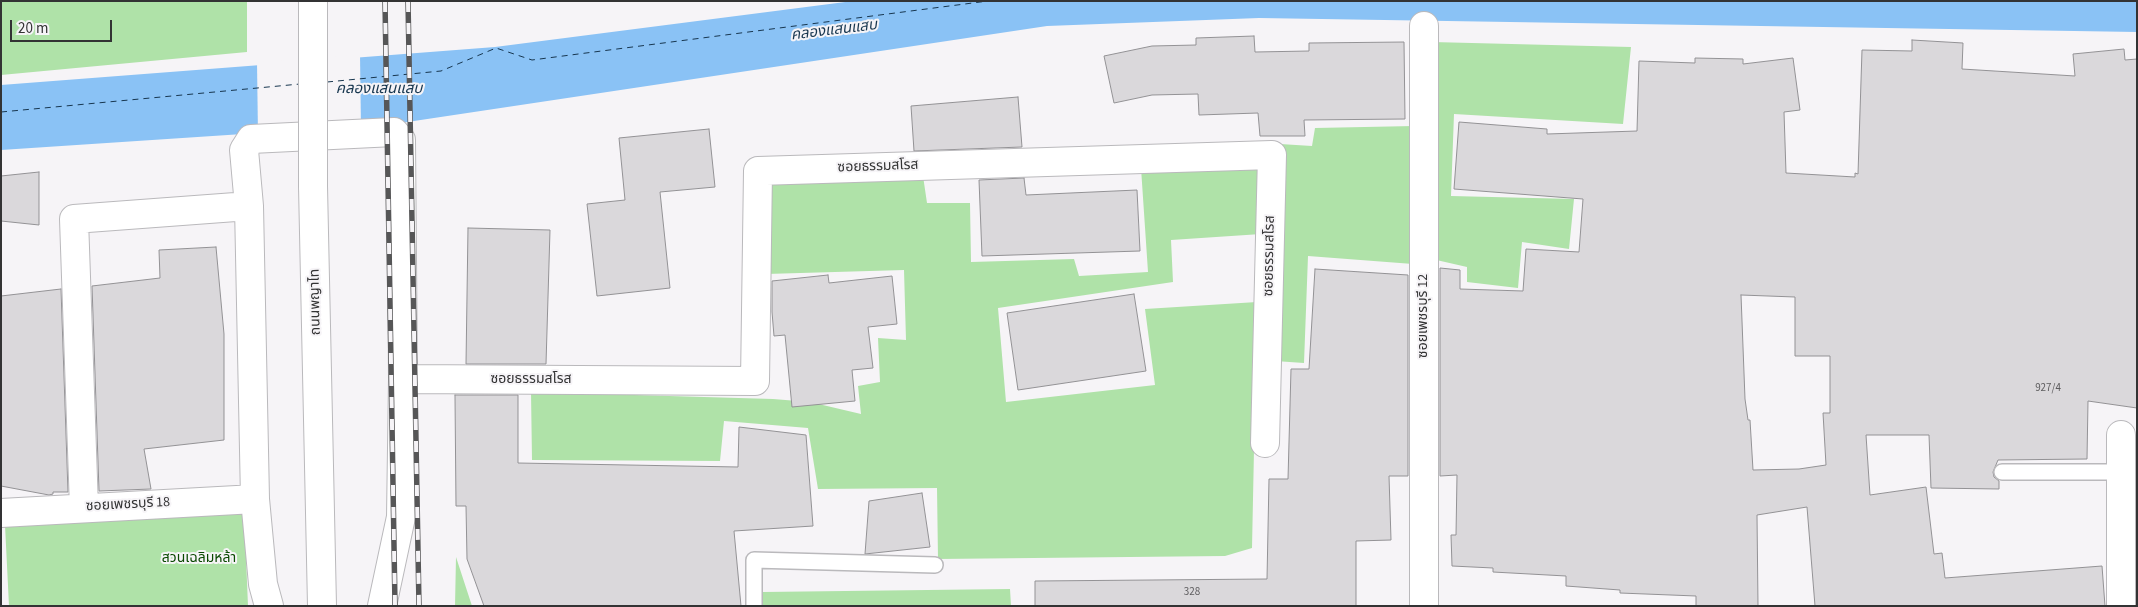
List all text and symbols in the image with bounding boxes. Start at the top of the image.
scale bar [12,10,115,42]
water label: คลองแสนแสบ [790,17,878,45]
text: 20 m [18,18,48,39]
water label: คลองแสนแสบ [336,81,422,99]
street label: ซอยธรรมสโรส [837,157,919,177]
street label: ซอยธรรมสโรส [1261,215,1279,297]
street label: ถนนพญาไท [307,269,325,335]
street label: ซอยเพชรบุรี 12 [1416,274,1432,358]
street label: ซอยธรรมสโรส [490,372,572,388]
house number: 927/4 [2035,382,2061,396]
street label: ซอยเพชรบุรี 18 [85,494,171,516]
park label: สวนเฉลิมหล้า [162,551,236,567]
house number: 328 [1184,586,1200,600]

